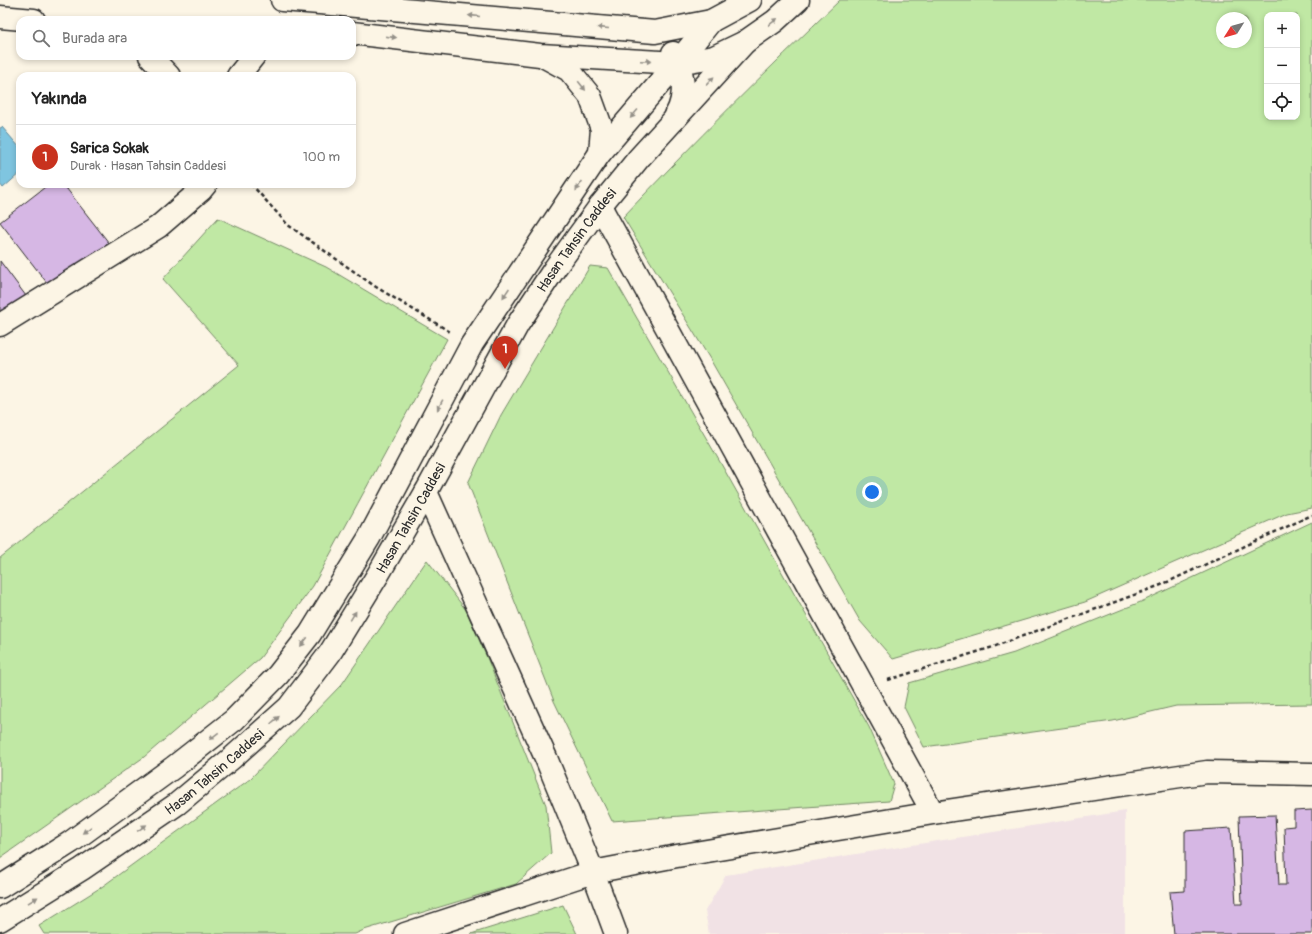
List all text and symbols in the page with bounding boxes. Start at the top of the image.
north arrow [1216,12,1252,48]
map controls [1264,12,1300,120]
button: + [1264,12,1300,48]
one-way arrow [468,13,480,19]
search box [16,16,356,60]
one-way arrow [767,18,778,27]
one-way arrow [597,24,609,31]
icon: search [30,27,52,49]
text: Burada ara [62,29,127,48]
one-way arrow [385,34,397,41]
button: − [1264,48,1300,84]
one-way arrow [640,58,652,65]
one-way arrow [705,76,715,86]
one-way arrow [578,80,587,91]
button: locate [1264,84,1300,120]
text: Yakında [32,88,87,109]
one-way arrow [629,109,638,119]
text: Sarica Sokak [70,139,149,158]
text: 1 [42,149,48,165]
text: 100 m [303,149,340,165]
text: Durak · Hasan Tahsin Caddesi [70,158,226,174]
one-way arrow [575,180,583,191]
street label: Hasan Tahsin Caddesi [533,184,620,295]
one-way arrow [502,288,510,299]
pin: 1 [492,336,518,369]
one-way arrow [437,399,443,411]
street label: Hasan Tahsin Caddesi [372,460,449,576]
your location [862,482,882,502]
one-way arrow [349,610,356,622]
one-way arrow [299,637,308,648]
one-way arrow [270,715,280,724]
street label: Hasan Tahsin Caddesi [161,725,267,818]
one-way arrow [209,732,220,740]
one-way arrow [136,824,147,832]
one-way arrow [82,826,93,834]
one-way arrow [28,896,38,904]

